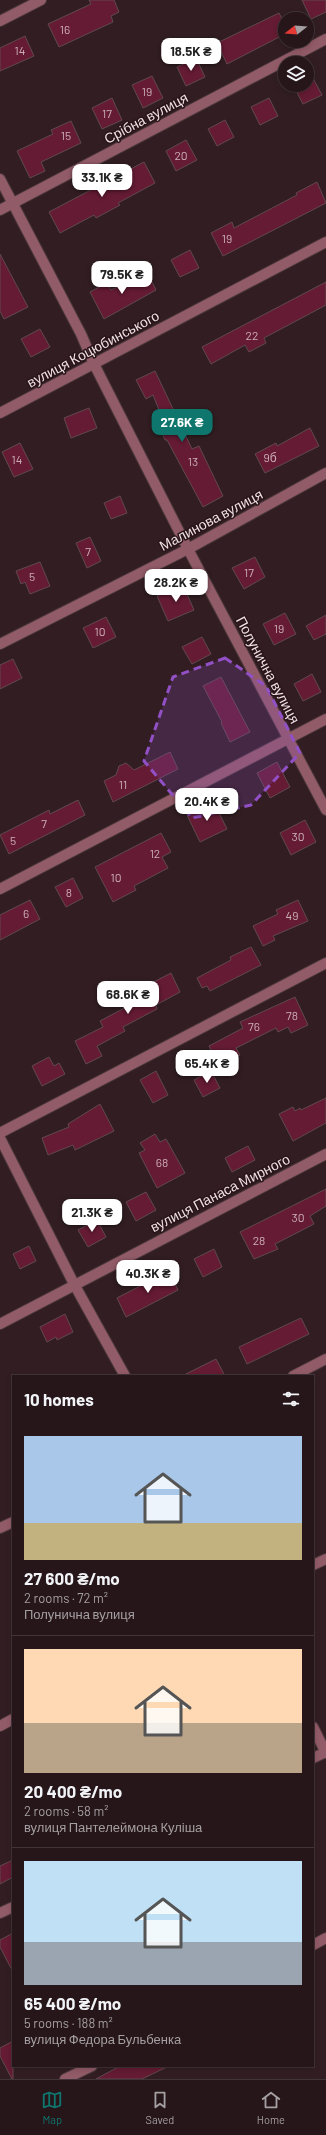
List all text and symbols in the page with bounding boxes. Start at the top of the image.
north arrow [278,12,314,48]
map controls [278,12,314,92]
house number: 16 [60,22,70,36]
pin: 18.5K ₴ [154,38,228,72]
house number: 14 [15,43,25,57]
text: 18.5K ₴ [170,43,212,59]
button: layers [278,56,314,92]
house number: 19 [142,84,152,98]
street label: Срібна вулиця [101,88,191,147]
house number: 17 [102,106,112,120]
house number: 15 [61,128,71,142]
house number: 20 [174,148,188,162]
pin: 33.1K ₴ [65,164,139,198]
text: 33.1K ₴ [81,169,123,185]
house number: 19 [222,231,232,245]
pin: 79.5K ₴ [85,261,159,295]
text: 79.5K ₴ [100,266,144,282]
street label: вулиця Коцюбинського [24,306,162,391]
house number: 22 [246,328,258,342]
pin: 27.6K ₴ [145,409,219,443]
text: 27.6K ₴ [161,414,203,430]
house number: 9б [263,450,277,464]
house number: 14 [12,452,22,466]
house number: 13 [188,454,198,468]
street label: Малинова вулиця [156,485,265,554]
house number: 7 [85,544,91,558]
house number: 17 [244,565,254,579]
house number: 5 [29,569,35,583]
pin: 28.2K ₴ [139,569,213,603]
text: 28.2K ₴ [154,574,198,590]
street label: Полунична вулиця [233,613,304,726]
house number: 19 [274,621,284,635]
house number: 10 [95,624,105,638]
house number: 11 [119,777,127,791]
pin: 20.4K ₴ [170,788,244,822]
text: 20.4K ₴ [184,793,230,809]
house number: 7 [41,816,47,830]
house number: 30 [292,829,304,843]
house number: 5 [10,833,16,847]
house number: 12 [150,846,160,860]
house number: 10 [111,870,121,884]
house number: 8 [66,885,72,899]
house number: 6 [23,906,29,920]
house number: 49 [286,908,298,922]
pin: 68.6K ₴ [91,981,165,1015]
text: 68.6K ₴ [106,986,150,1002]
house number: 78 [286,1008,298,1022]
house number: 76 [248,1019,260,1033]
pin: 65.4K ₴ [170,1050,244,1084]
text: 65.4K ₴ [185,1055,229,1071]
street label: вулиця Панаса Мирного [147,1150,293,1235]
house number: 68 [156,1155,168,1169]
pin: 21.3K ₴ [55,1199,129,1233]
text: 21.3K ₴ [71,1204,113,1220]
house number: 30 [292,1210,304,1224]
house number: 28 [253,1233,265,1247]
pin: 40.3K ₴ [111,1260,185,1294]
text: 40.3K ₴ [125,1265,171,1281]
icon: filters [280,1388,302,1410]
text: 10 homes [24,1389,94,1409]
icon: home [127,1462,199,1534]
text: 27 600 ₴/mo [24,1568,120,1588]
text: 2 rooms · 72 m² [24,1590,108,1606]
text: Полунична вулиця [24,1606,135,1622]
icon: home [127,1675,199,1747]
text: 20 400 ₴/mo [24,1781,122,1801]
text: 2 rooms · 58 m² [24,1803,108,1819]
text: вулиця Пантелеймона Куліша [24,1819,202,1835]
icon: home [127,1887,199,1959]
text: 65 400 ₴/mo [24,1993,121,2013]
text: 5 rooms · 188 m² [24,2015,113,2031]
text: вулиця Федора Бульбенка [24,2031,181,2047]
tab: Map [41,2089,63,2126]
tab: Saved [146,2089,174,2126]
tab: Home [257,2089,285,2126]

